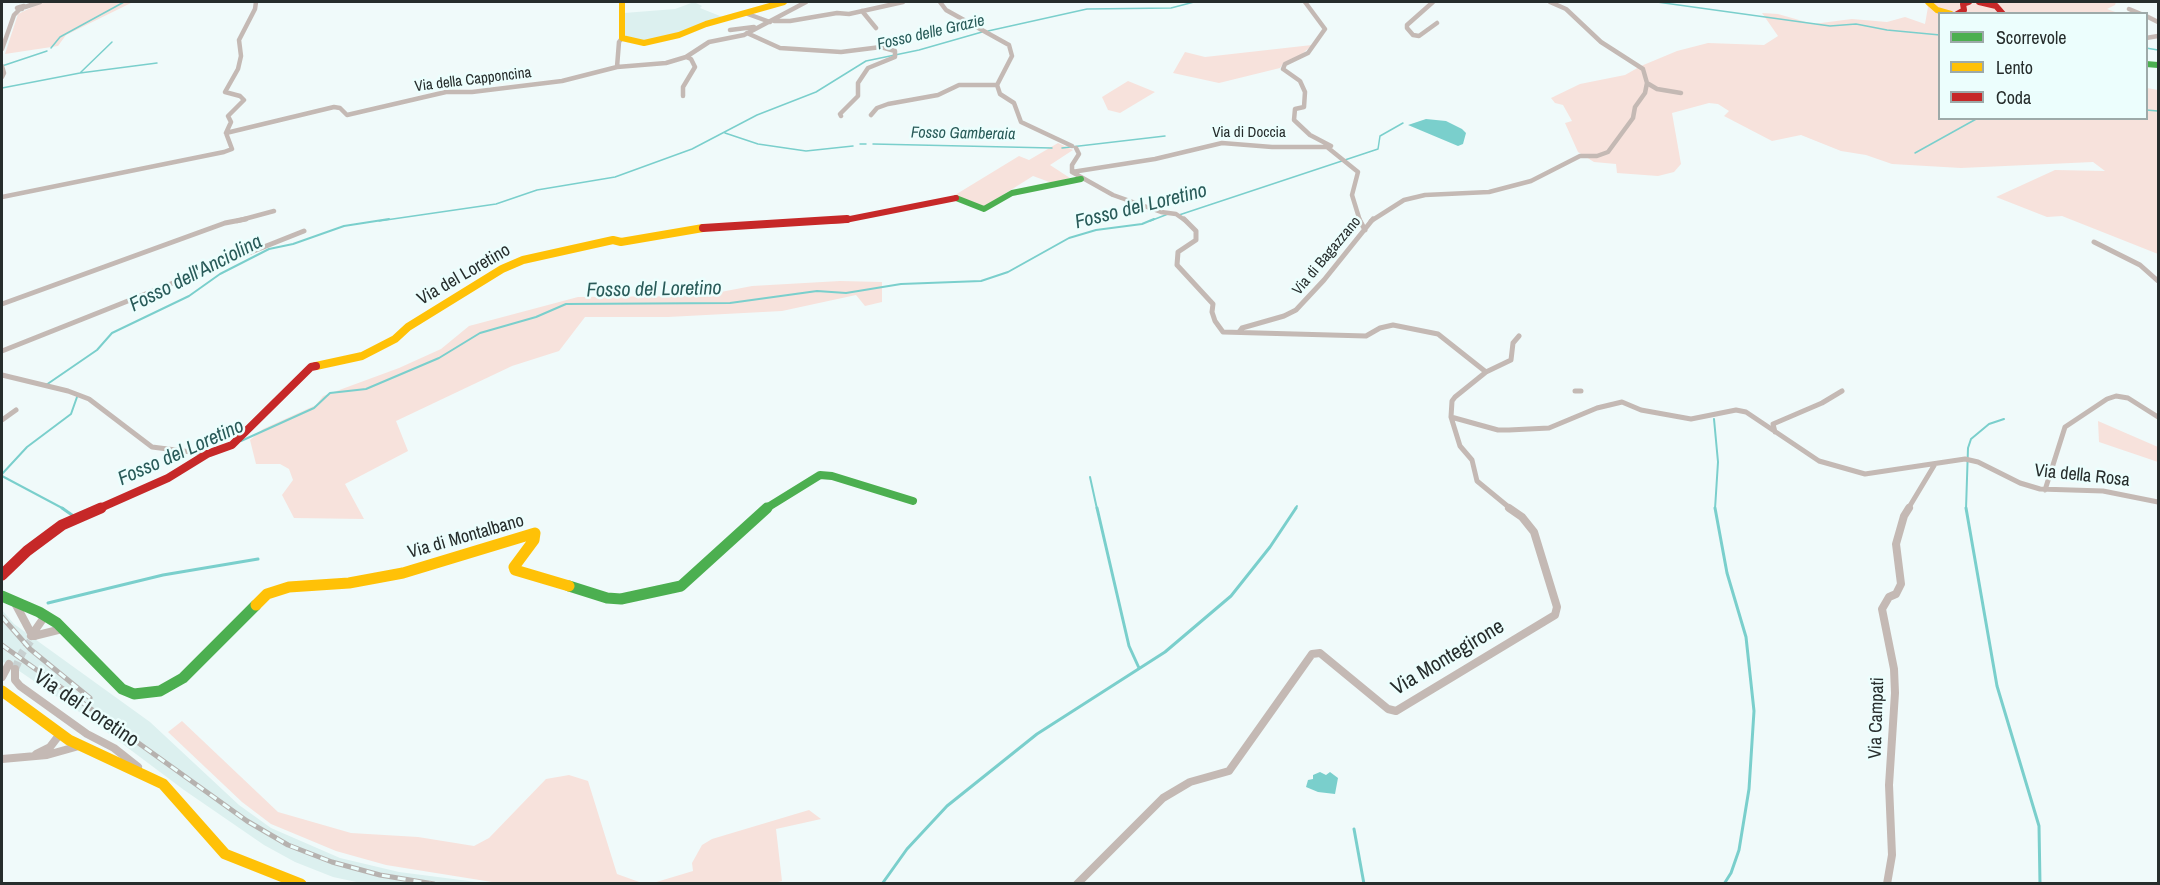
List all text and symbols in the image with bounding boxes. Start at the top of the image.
water label: Fosso delle Grazie [875,11,987,55]
legend [1938,12,2148,120]
text: Scorrevole [1996,25,2067,50]
text: Lento [1996,55,2033,80]
street label: Via della Capponcina [414,64,532,96]
text: Coda [1996,85,2031,110]
water label: Fosso Gamberaia [911,123,1015,145]
street label: Via di Doccia [1212,124,1286,142]
water label: Fosso del Loretino [1072,179,1210,235]
street label: Via di Bagazzano [1289,213,1365,299]
water label: Fosso dell'Anciolina [126,230,266,318]
street label: Via del Loretino [414,240,514,310]
water label: Fosso del Loretino [586,277,722,303]
water label: Fosso del Loretino [114,415,248,491]
street label: Via della Rosa [2033,460,2131,492]
street label: Via di Montalbano [406,510,526,564]
street label: Via Montegirone [1387,614,1509,702]
street label: Via del Loretino [29,665,143,753]
street label: Via Campati [1865,677,1889,759]

